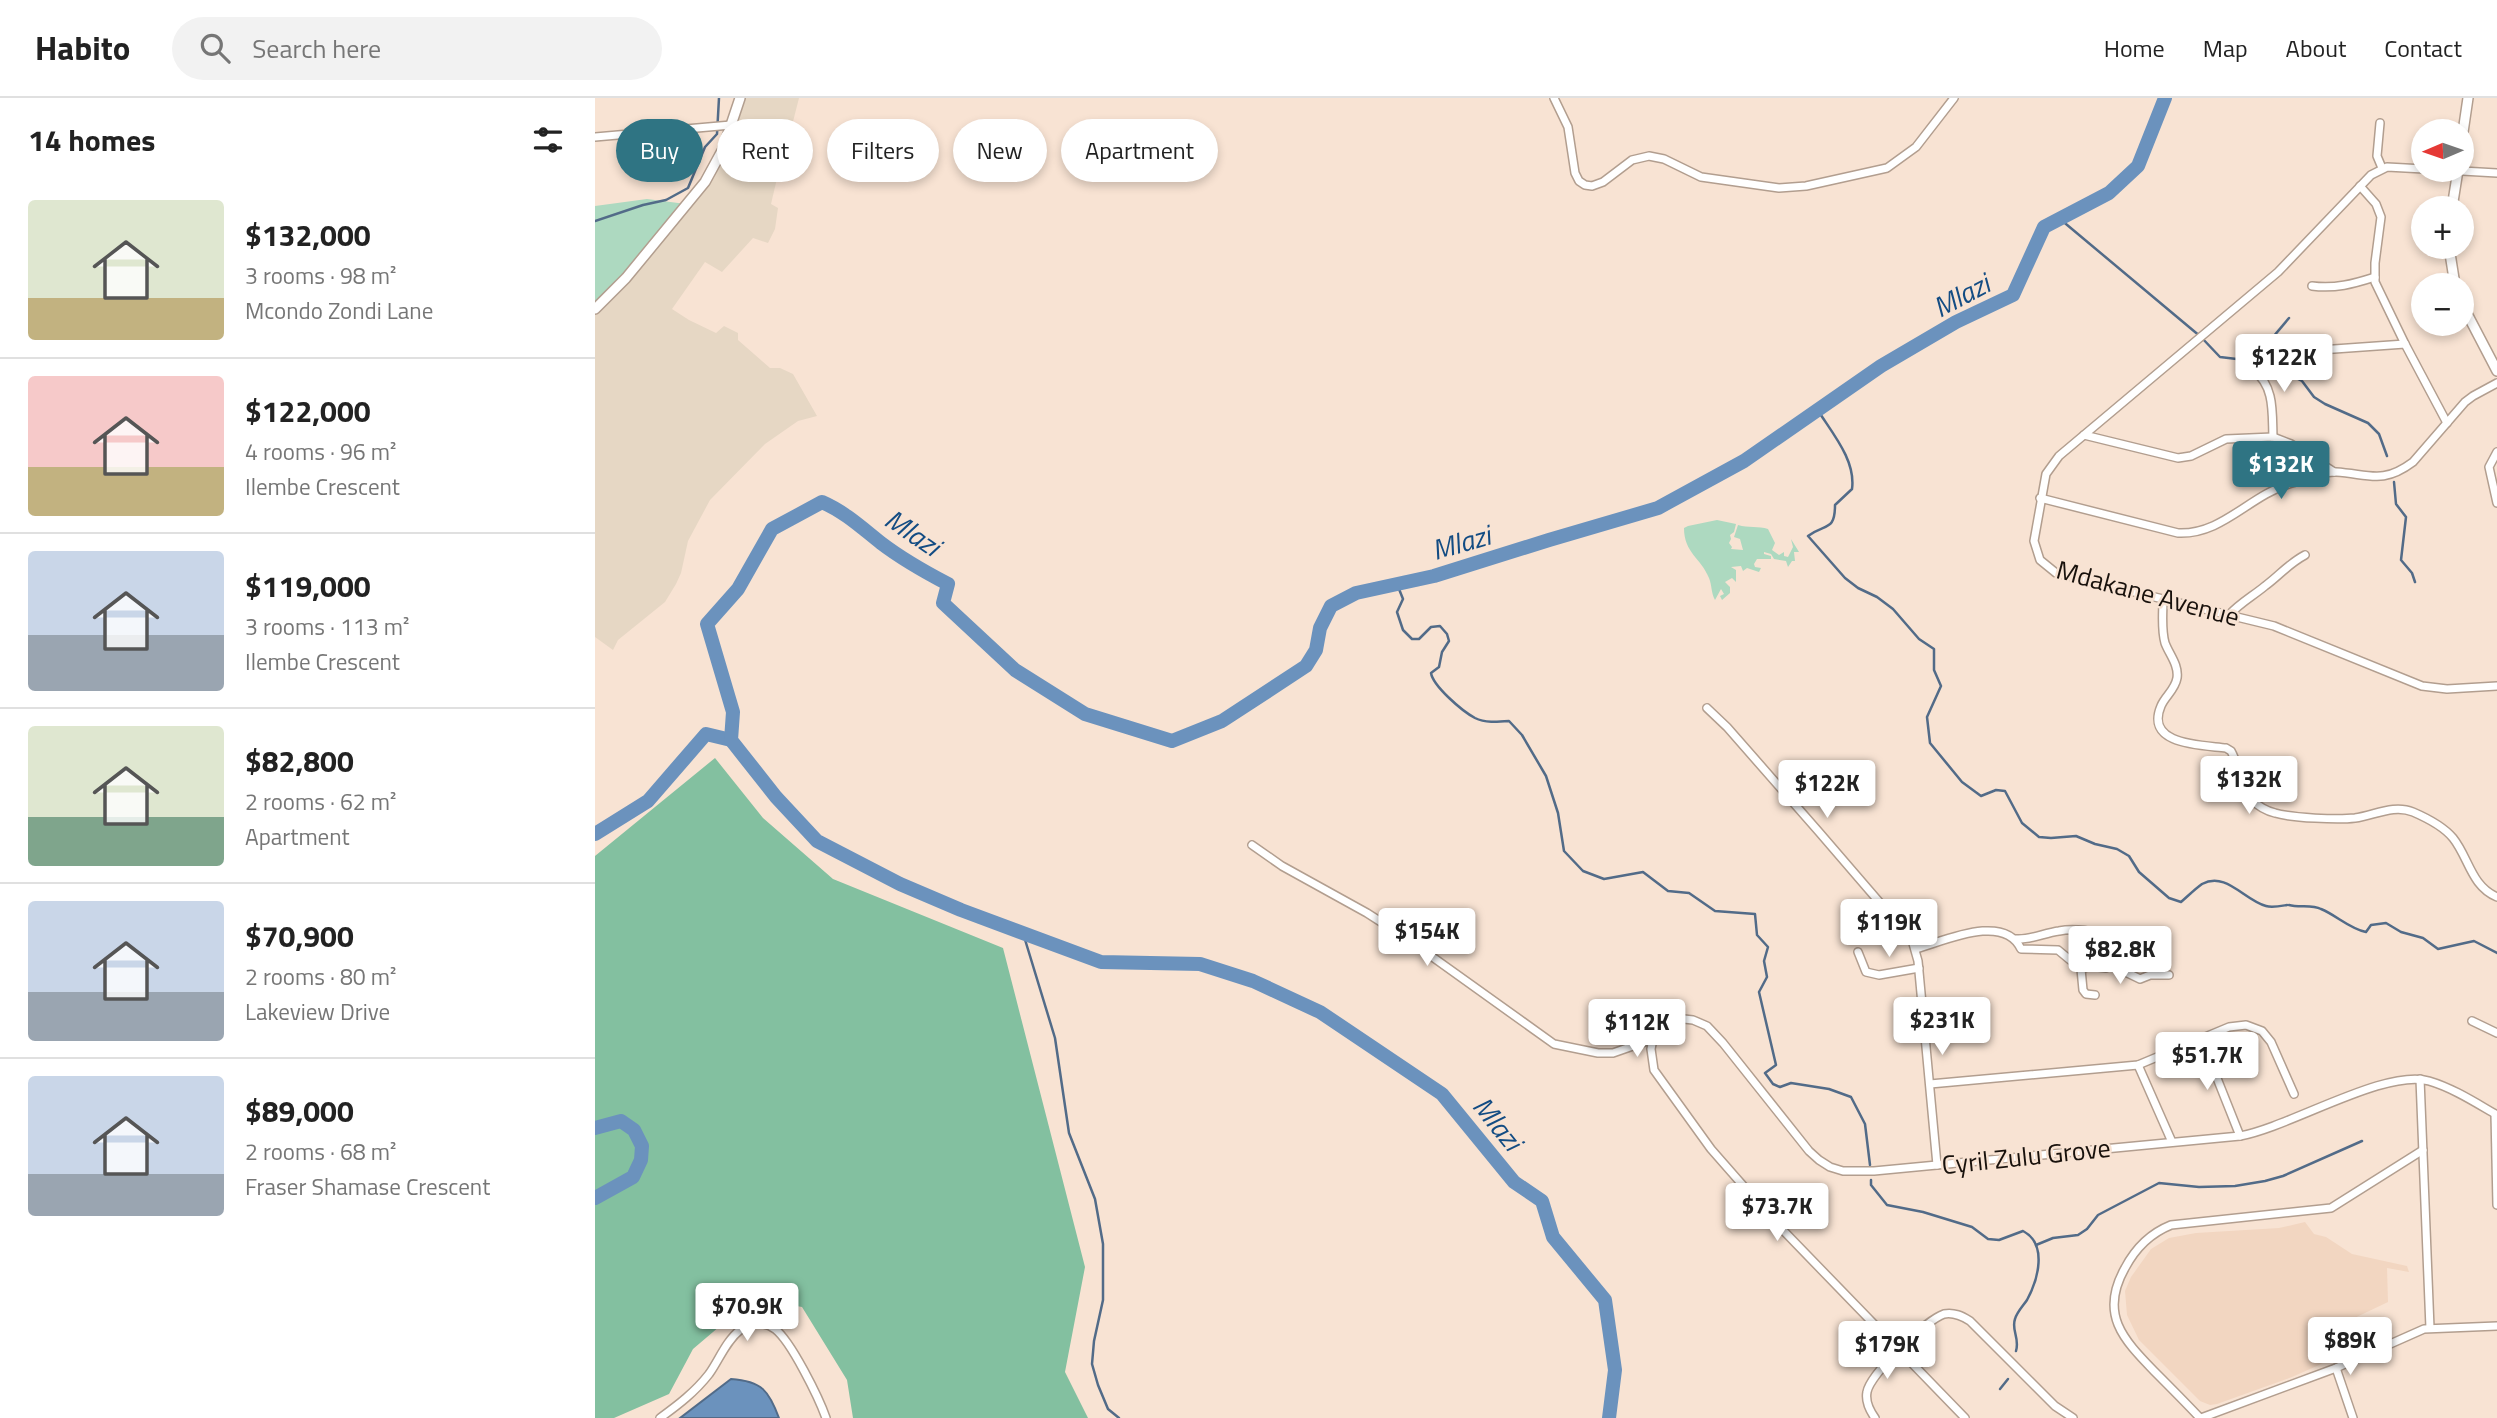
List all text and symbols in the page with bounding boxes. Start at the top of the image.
search box [172,17,662,80]
text: Habito [35,23,130,73]
icon: search [196,29,234,67]
text: Search here [252,29,381,68]
text: Home [2104,30,2165,66]
text: Map [2203,30,2248,66]
text: About [2286,30,2346,66]
text: Contact [2384,30,2462,66]
text: 14 homes [28,117,155,163]
chip: Buy [616,119,703,182]
chip: Rent [717,119,813,182]
chip: Filters [827,119,939,182]
chip: New [953,119,1047,182]
chip: Apartment [1061,119,1218,182]
north arrow [2411,119,2475,182]
map controls [2411,119,2474,336]
icon: filters [529,121,567,159]
button: + [2411,196,2474,259]
text: $132,000 [245,212,371,258]
icon: home [84,228,168,312]
text: 3 rooms · 98 m² [245,258,396,293]
water label: Mlazi [1925,261,2000,328]
button: − [2411,273,2474,336]
text: Mcondo Zondi Lane [245,293,433,328]
pin: $122K [2235,334,2333,394]
text: $122K [2251,339,2317,374]
text: $122,000 [245,388,371,434]
icon: home [84,404,168,488]
text: 4 rooms · 96 m² [245,434,396,469]
pin: $132K [2232,442,2330,501]
text: $132K [2248,446,2314,481]
text: Ilembe Crescent [245,469,400,504]
water label: Mlazi [876,498,952,568]
water label: Mlazi [1427,512,1499,571]
street label: Mdakane Avenue [2052,550,2244,636]
text: $119,000 [245,563,371,609]
icon: home [84,579,168,663]
text: 3 rooms · 113 m² [245,609,409,644]
text: Ilembe Crescent [245,644,400,679]
text: $82,800 [245,738,354,784]
icon: home [84,754,168,838]
pin: $132K [2200,756,2298,816]
pin: $122K [1778,760,1876,820]
text: $132K [2216,761,2282,796]
text: $122K [1794,765,1860,800]
text: 2 rooms · 62 m² [245,784,396,819]
text: Apartment [245,819,350,854]
pin: $119K [1840,900,1938,959]
text: $119K [1856,904,1922,939]
pin: $154K [1378,908,1476,968]
text: $70,900 [245,913,354,959]
text: $154K [1394,913,1460,948]
pin: $82.8K [2063,926,2177,986]
icon: home [84,929,168,1013]
text: $82.8K [2084,931,2156,966]
text: 2 rooms · 80 m² [245,959,396,994]
text: Lakeview Drive [245,994,390,1029]
pin: $231K [1893,998,1991,1057]
pin: $112K [1588,1000,1686,1059]
text: $231K [1909,1002,1975,1037]
text: $112K [1604,1004,1670,1039]
pin: $51.7K [2150,1032,2264,1092]
text: $51.7K [2171,1037,2243,1072]
water label: Mlazi [1463,1086,1535,1162]
text: $89,000 [245,1088,354,1134]
icon: home [84,1104,168,1188]
street label: Cyril Zulu Grove [1940,1128,2112,1184]
text: 2 rooms · 68 m² [245,1134,396,1169]
text: Fraser Shamase Crescent [245,1169,490,1204]
pin: $73.7K [1720,1184,1834,1243]
text: $73.7K [1741,1188,1813,1223]
pin: $70.9K [690,1284,804,1343]
text: $70.9K [711,1288,783,1323]
pin: $89K [2309,1318,2391,1377]
pin: $179K [1838,1322,1936,1381]
text: $89K [2324,1322,2376,1357]
text: $179K [1854,1326,1920,1361]

